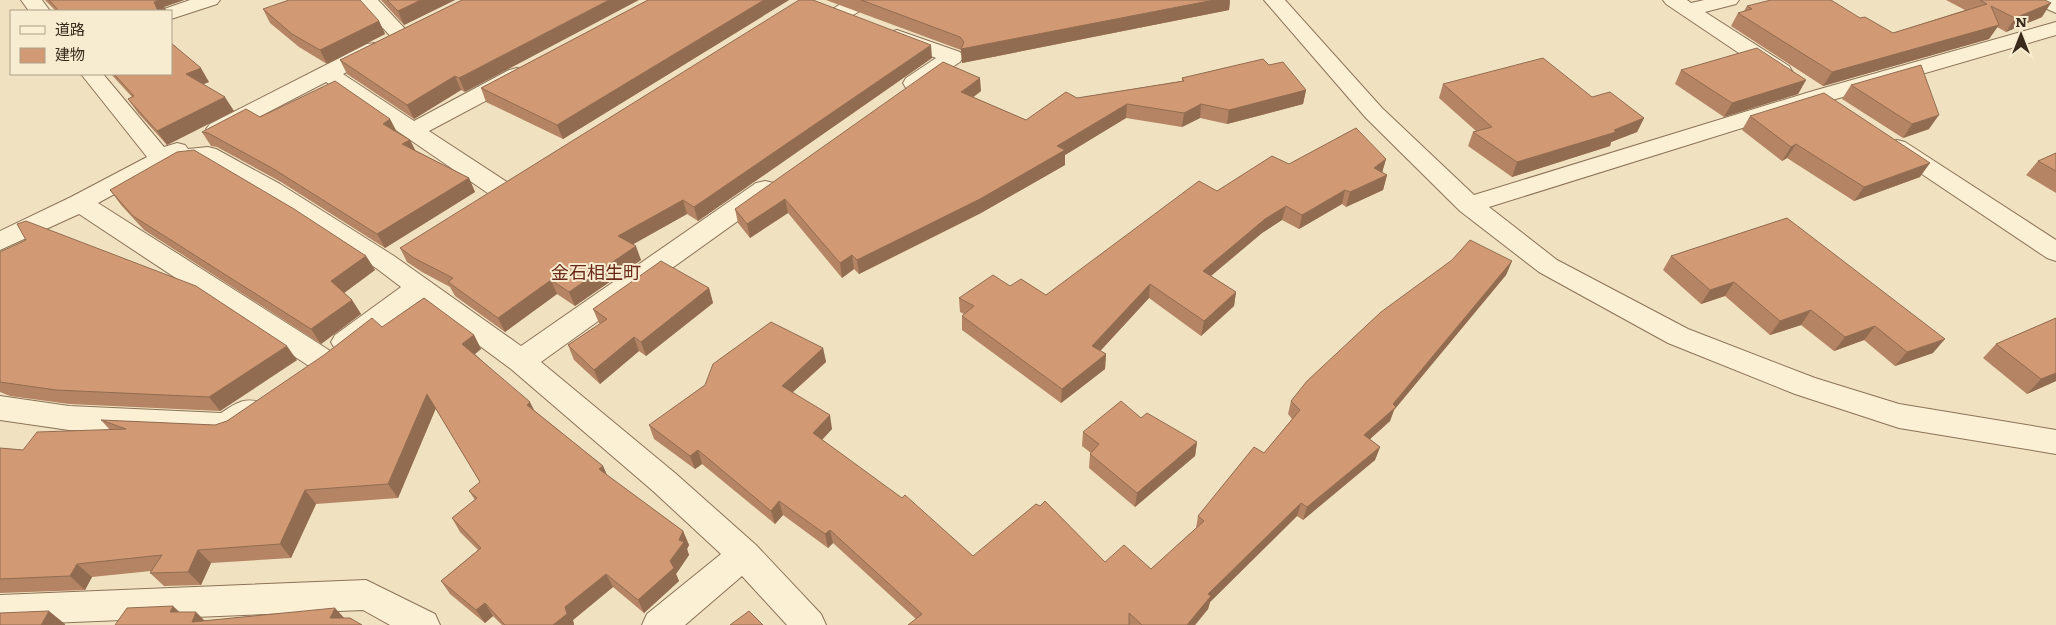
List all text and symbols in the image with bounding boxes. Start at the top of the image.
legend [10,10,172,75]
north arrow [1996,10,2046,60]
text: N [2015,11,2027,31]
text: 道路 [55,17,85,40]
text: 建物 [55,42,85,65]
district label: 金石相生町 [551,258,641,285]

